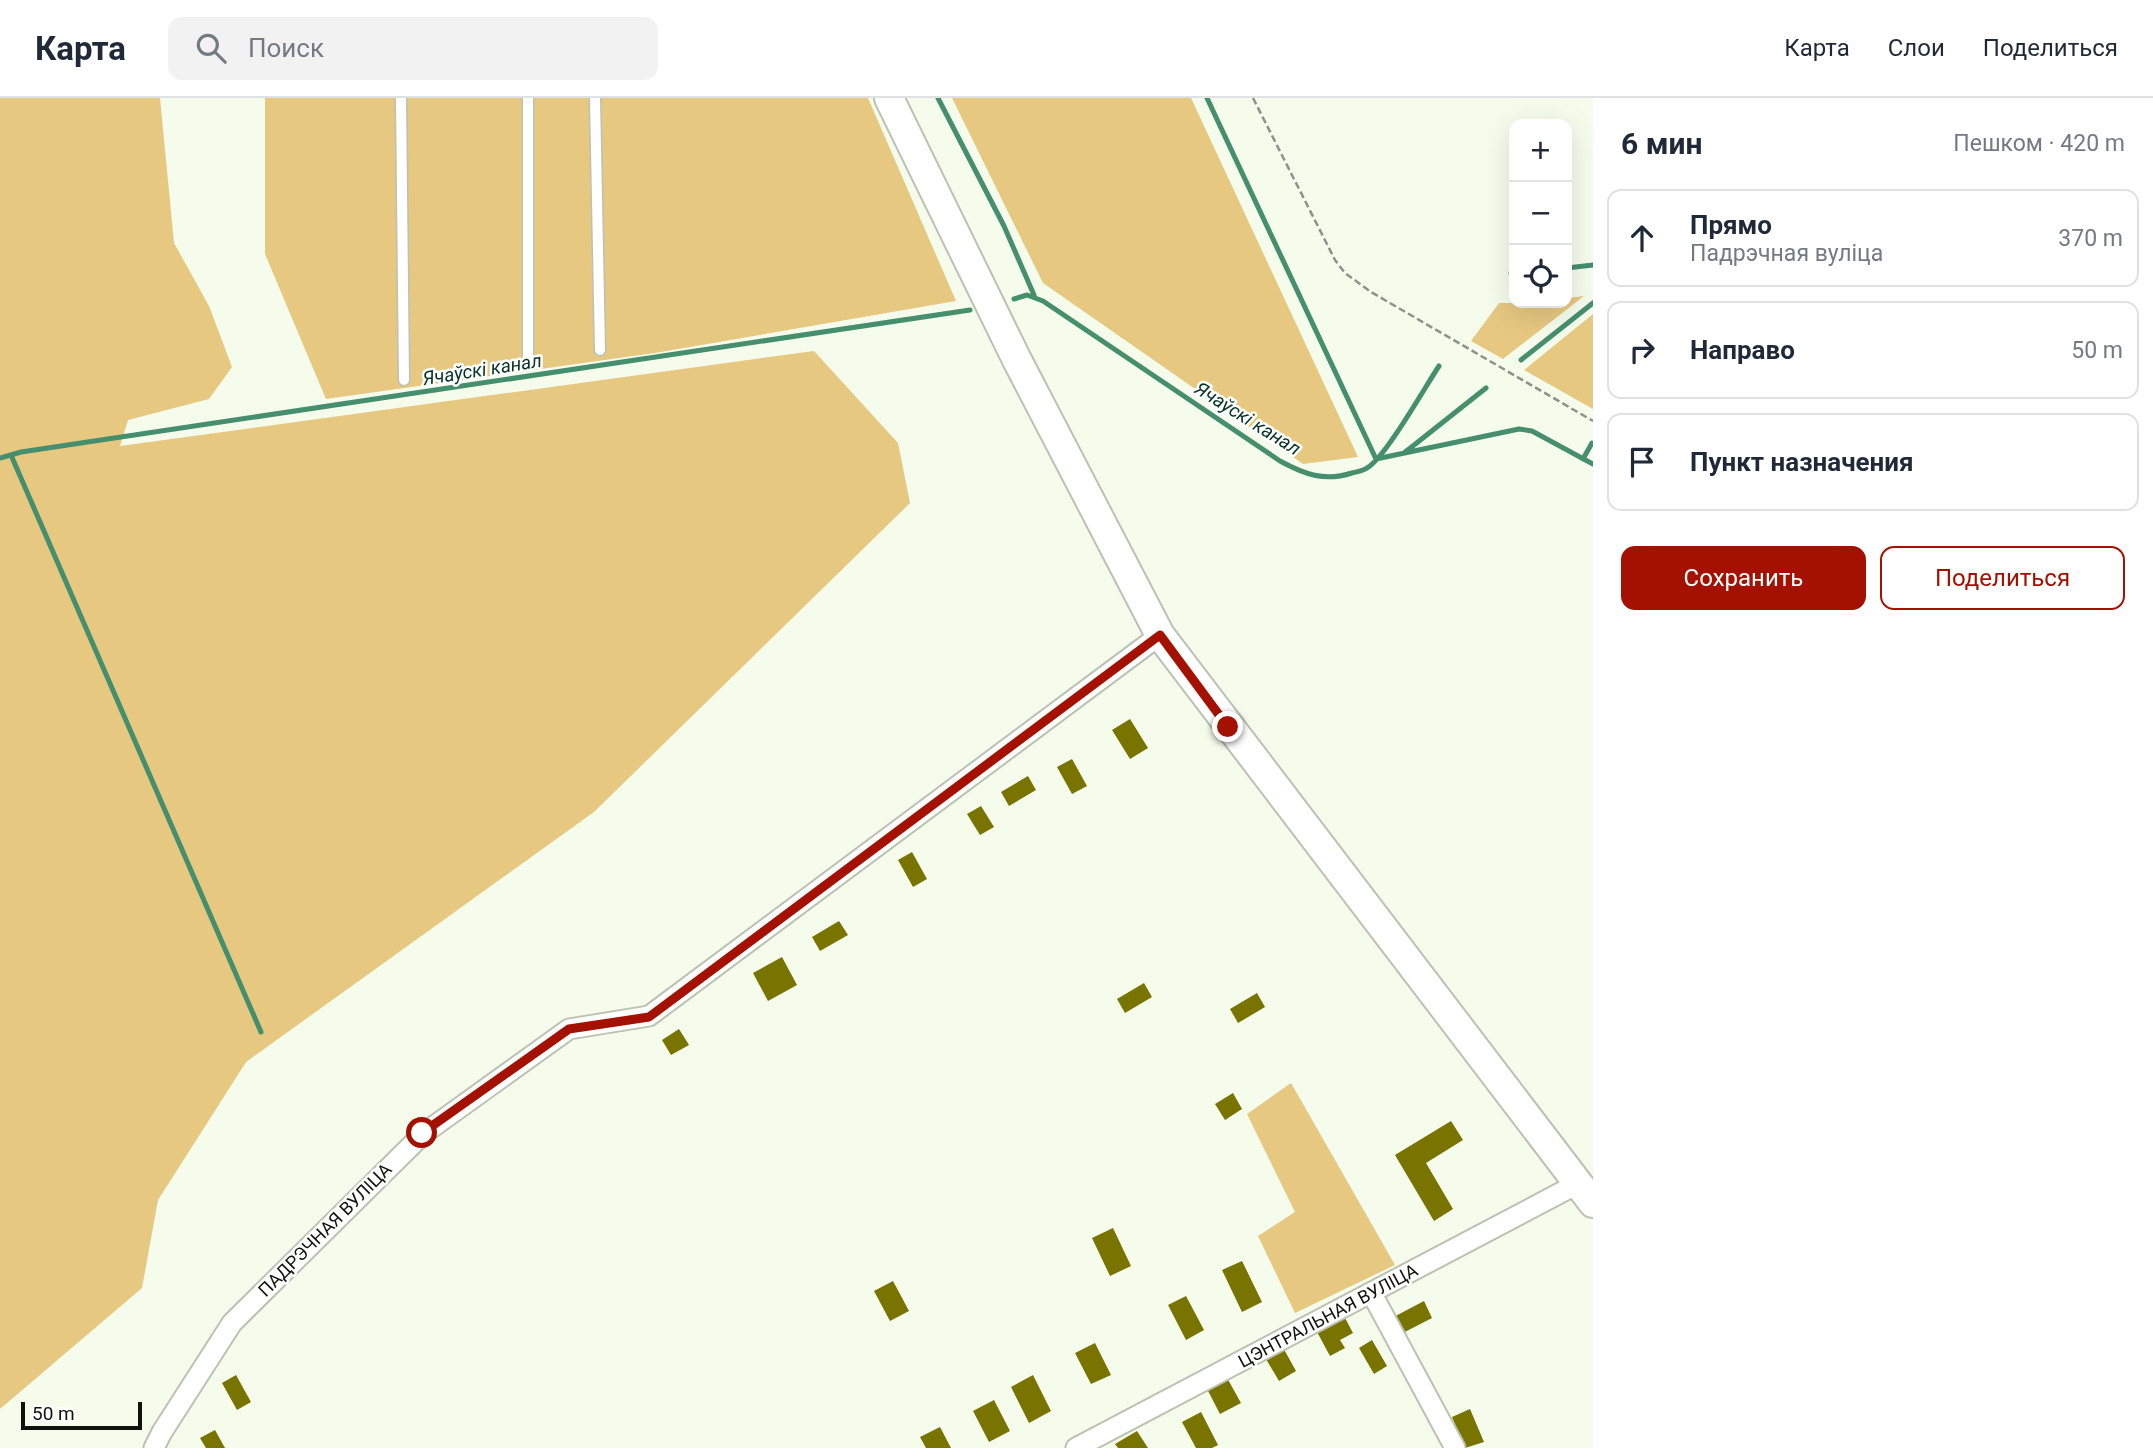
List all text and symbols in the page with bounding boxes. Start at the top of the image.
search box [168,17,658,80]
text: Карта [35,29,126,68]
icon: search [192,29,230,67]
text: Поиск [248,33,324,63]
text: Карта [1784,34,1850,62]
text: Слои [1888,34,1945,62]
text: Поделиться [1983,34,2118,62]
map controls [1509,119,1572,308]
button: + [1509,119,1572,182]
text: 6 мин [1621,126,1702,161]
text: Пешком · 420 m [1953,130,2125,157]
button: − [1509,182,1572,245]
text: Прямо [1690,210,1772,240]
icon: ahead [1623,219,1661,257]
text: 370 m [2058,225,2123,252]
text: Падрэчная вуліца [1690,240,1883,267]
button: locate [1509,245,1572,308]
icon: right [1623,331,1661,369]
text: Направо [1690,335,1795,365]
text: 50 m [2071,337,2123,364]
water label: Ячаўскі канал [420,349,544,390]
water label: Ячаўскі канал [1190,376,1305,460]
icon: arrive [1623,443,1661,481]
text: Пункт назначения [1690,447,1914,477]
button: Сохранить [1621,546,1866,610]
button: Поделиться [1880,546,2125,610]
route end [1212,711,1243,742]
route start [406,1117,437,1148]
street label: ПАДРЭЧНАЯ ВУЛІЦА [254,1159,396,1301]
street label: ЦЭНТРАЛЬНАЯ ВУЛІЦА [1235,1259,1421,1372]
scale bar [21,1399,142,1431]
text: 50 m [32,1402,75,1425]

